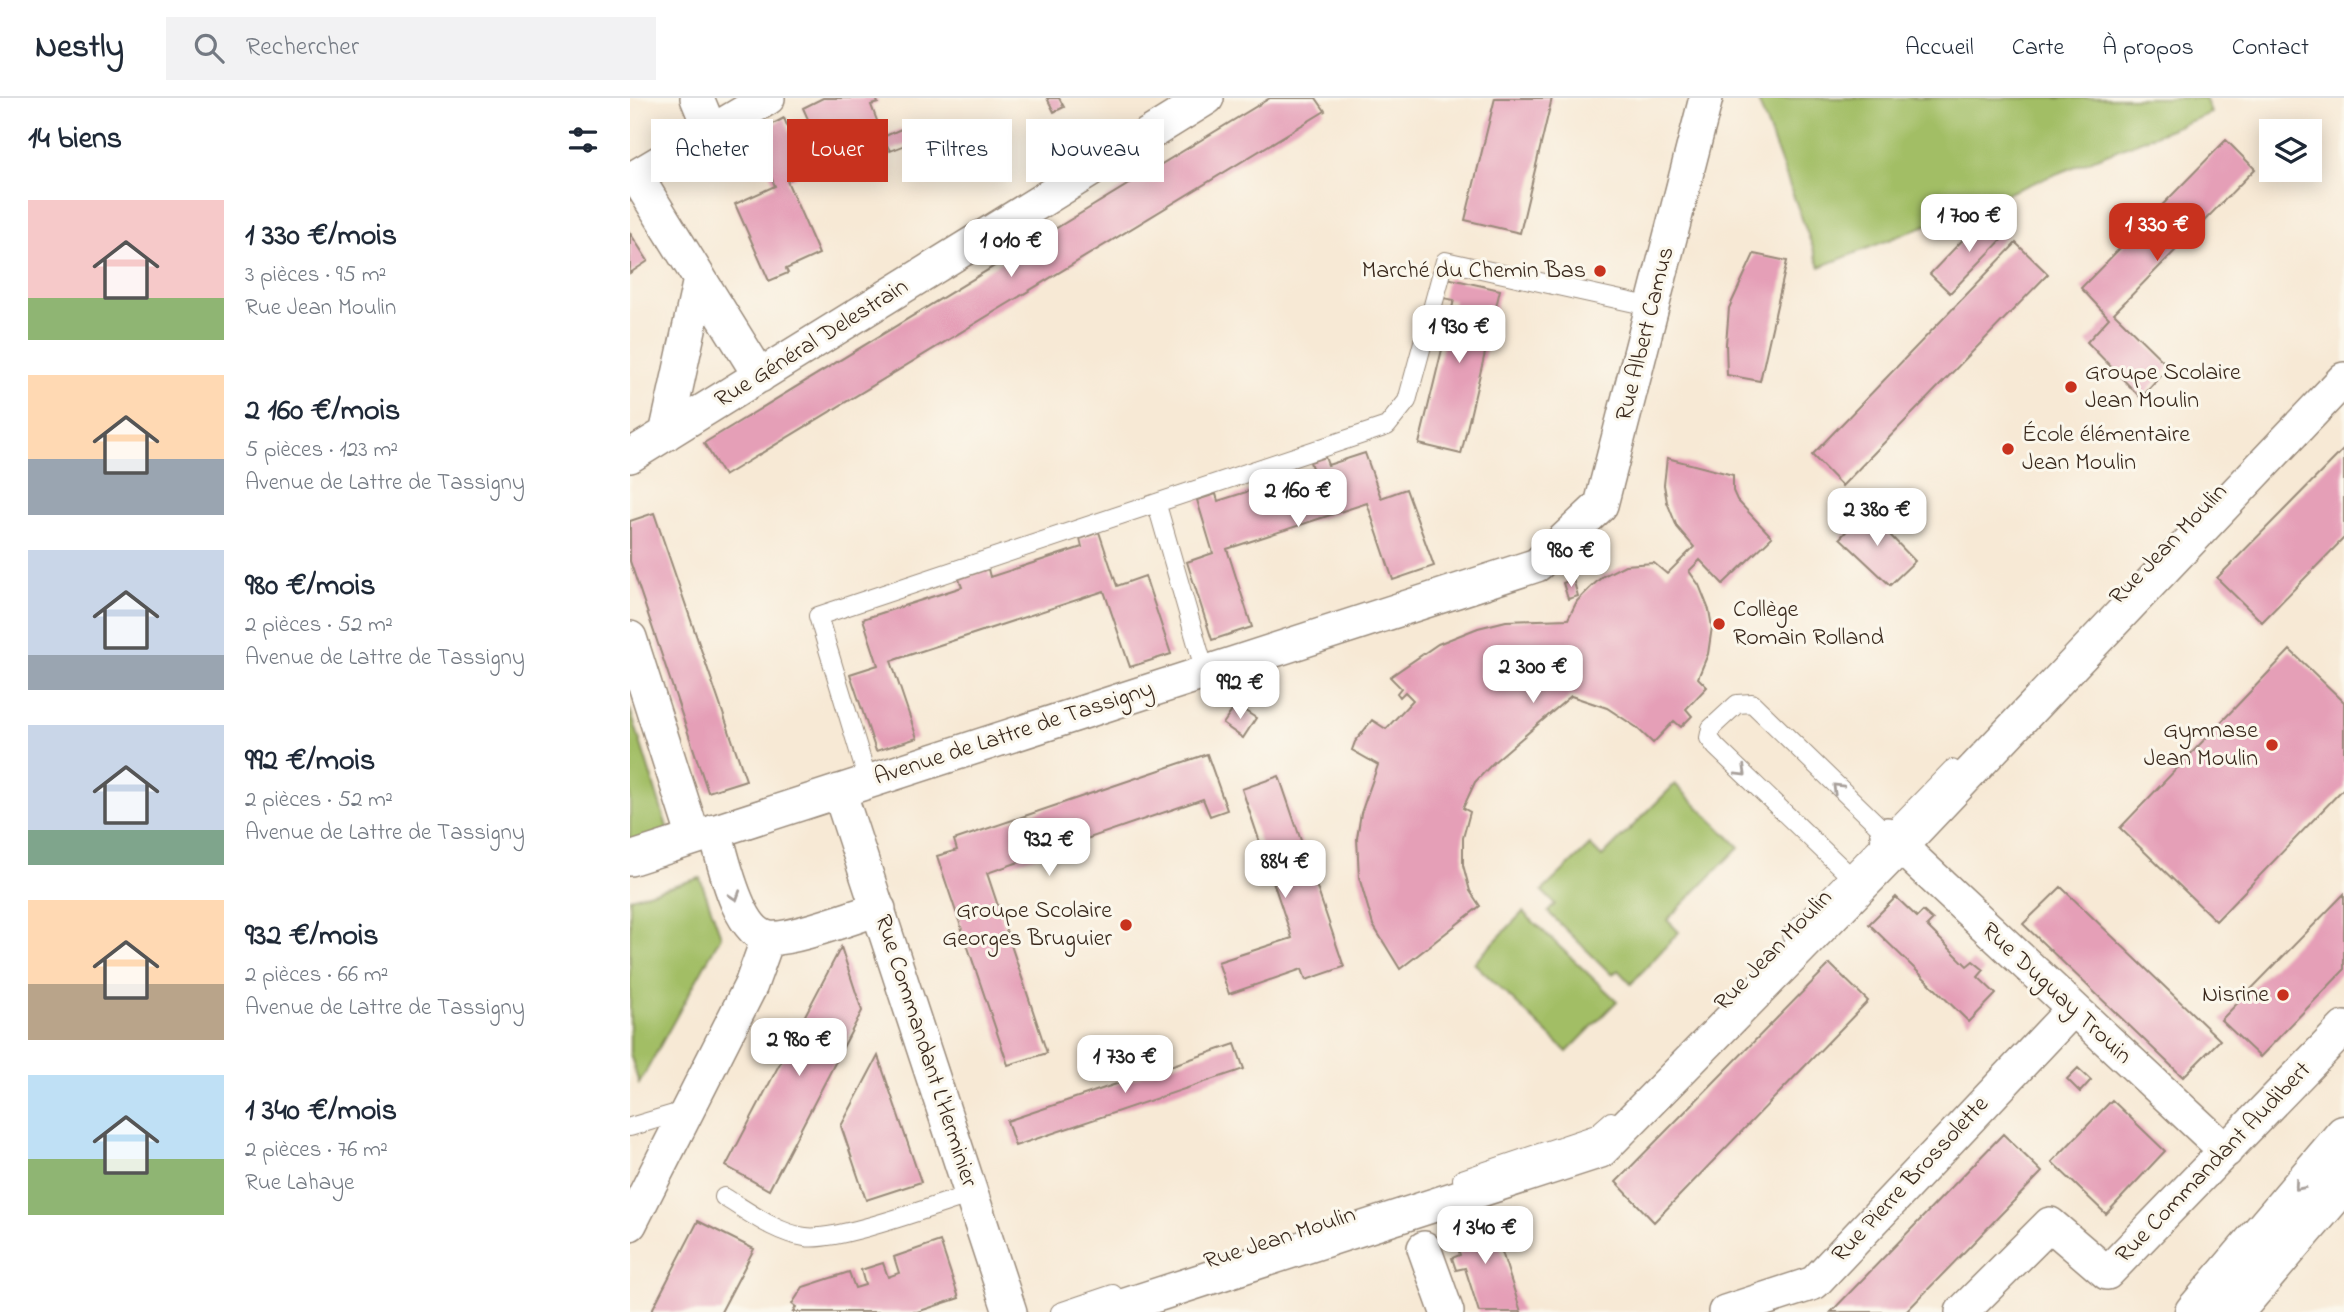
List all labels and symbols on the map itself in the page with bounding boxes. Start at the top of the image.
pin: 1 700 € [1904,194,2034,254]
pin: 1 330 € [2092,204,2222,263]
pin: 1 010 € [946,220,1076,279]
street label: Rue Albert Camus [1607,243,1685,425]
place label: Marché du Chemin Bas [1362,254,1586,289]
marker: Marché du Chemin Bas [1592,263,1608,279]
street label: Rue Général Delestrain [708,270,916,418]
pin: 1 930 € [1394,306,1524,365]
place label: Groupe Scolaire Jean Moulin [2085,356,2241,419]
marker: Groupe Scolaire Jean Moulin [2063,379,2079,395]
place label: École élémentaire Jean Moulin [2022,418,2190,481]
marker: École élémentaire Jean Moulin [2000,441,2016,457]
pin: 2 160 € [1233,470,1363,529]
street label: Rue Jean Moulin [2102,476,2236,614]
pin: 2 380 € [1812,489,1942,548]
pin: 980 € [1522,530,1620,589]
place label: Collège Romain Rolland [1733,593,1884,656]
marker: Collège Romain Rolland [1711,616,1727,632]
pin: 2 300 € [1468,646,1598,705]
pin: 992 € [1191,662,1289,721]
street label: Avenue de Lattre de Tassigny [870,672,1158,797]
place label: Gymnase Jean Moulin [2144,714,2258,777]
marker: Gymnase Jean Moulin [2264,737,2280,753]
one-way arrow [1734,764,1747,777]
one-way arrow [1833,783,1846,796]
pin: 932 € [1000,818,1098,878]
pin: 884 € [1236,840,1334,900]
street label: Rue Jean Moulin [1707,882,1841,1020]
one-way arrow [727,890,741,902]
place label: Groupe Scolaire Georges Bruguier [942,894,1113,957]
street label: Rue Commandant L'Herminier [864,910,986,1192]
street label: Rue Duguay Trouin [1972,915,2139,1074]
marker: Groupe Scolaire Georges Bruguier [1118,917,1134,933]
place label: Nisrine [2202,978,2269,1013]
marker: Nisrine [2275,987,2291,1003]
pin: 2 980 € [734,1018,864,1078]
pin: 1 730 € [1060,1035,1190,1095]
street label: Rue Commandant Audibert [2108,1054,2320,1272]
street label: Rue Pierre Brossolette [1824,1089,1998,1271]
one-way arrow [2295,1178,2307,1191]
street label: Rue Jean Moulin [1200,1198,1360,1280]
pin: 1 340 € [1420,1206,1550,1266]

